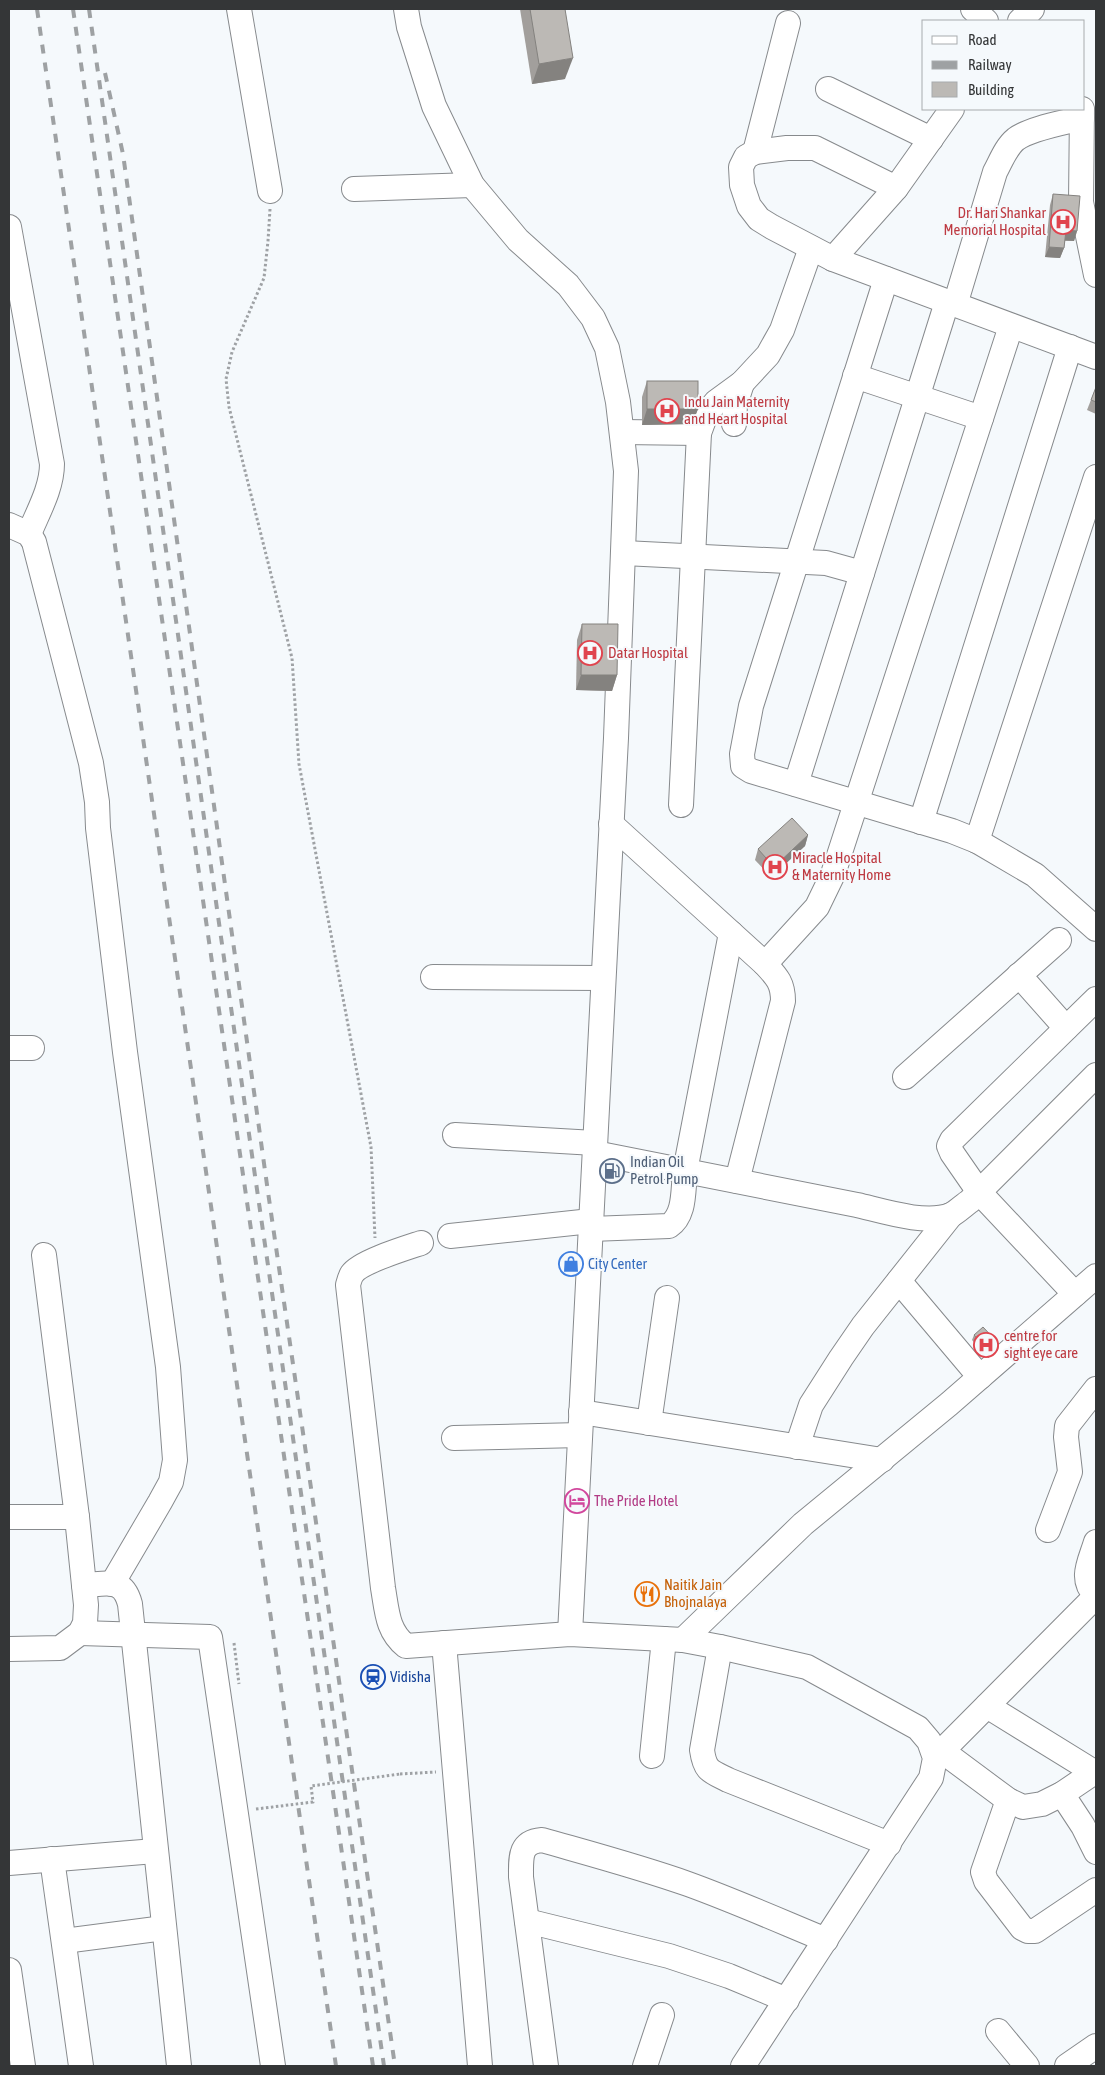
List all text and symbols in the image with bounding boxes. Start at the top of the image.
legend [922,20,1085,110]
text: Road [968,31,997,48]
text: Railway [968,56,1012,73]
text: Building [968,81,1014,98]
place label: Dr. Hari Shankar Memorial Hospital [944,204,1047,238]
hospital icon: Dr. Hari Shankar Memorial Hospital [1050,209,1076,235]
place label: Indu Jain Maternity and Heart Hospital [684,393,790,427]
hospital icon: Indu Jain Maternity and Heart Hospital [654,398,680,424]
hospital icon: Datar Hospital [577,640,603,666]
place label: Datar Hospital [608,644,688,661]
place label: Miracle Hospital & Maternity Home [792,849,891,883]
hospital icon: Miracle Hospital & Maternity Home [762,854,788,880]
place label: Indian Oil Petrol Pump [630,1153,698,1187]
fuel station icon: Indian Oil Petrol Pump [599,1158,625,1184]
shop icon: City Center [558,1251,584,1277]
place label: City Center [588,1255,648,1272]
place label: centre for sight eye care [1004,1327,1078,1361]
hospital icon: centre for sight eye care [973,1332,999,1358]
hotel icon: The Pride Hotel [564,1488,590,1514]
place label: The Pride Hotel [594,1492,678,1509]
place label: Naitik Jain Bhojnalaya [664,1576,727,1610]
restaurant icon: Naitik Jain Bhojnalaya [634,1581,660,1607]
station icon: Vidisha [360,1664,386,1690]
place label: Vidisha [390,1668,431,1685]

